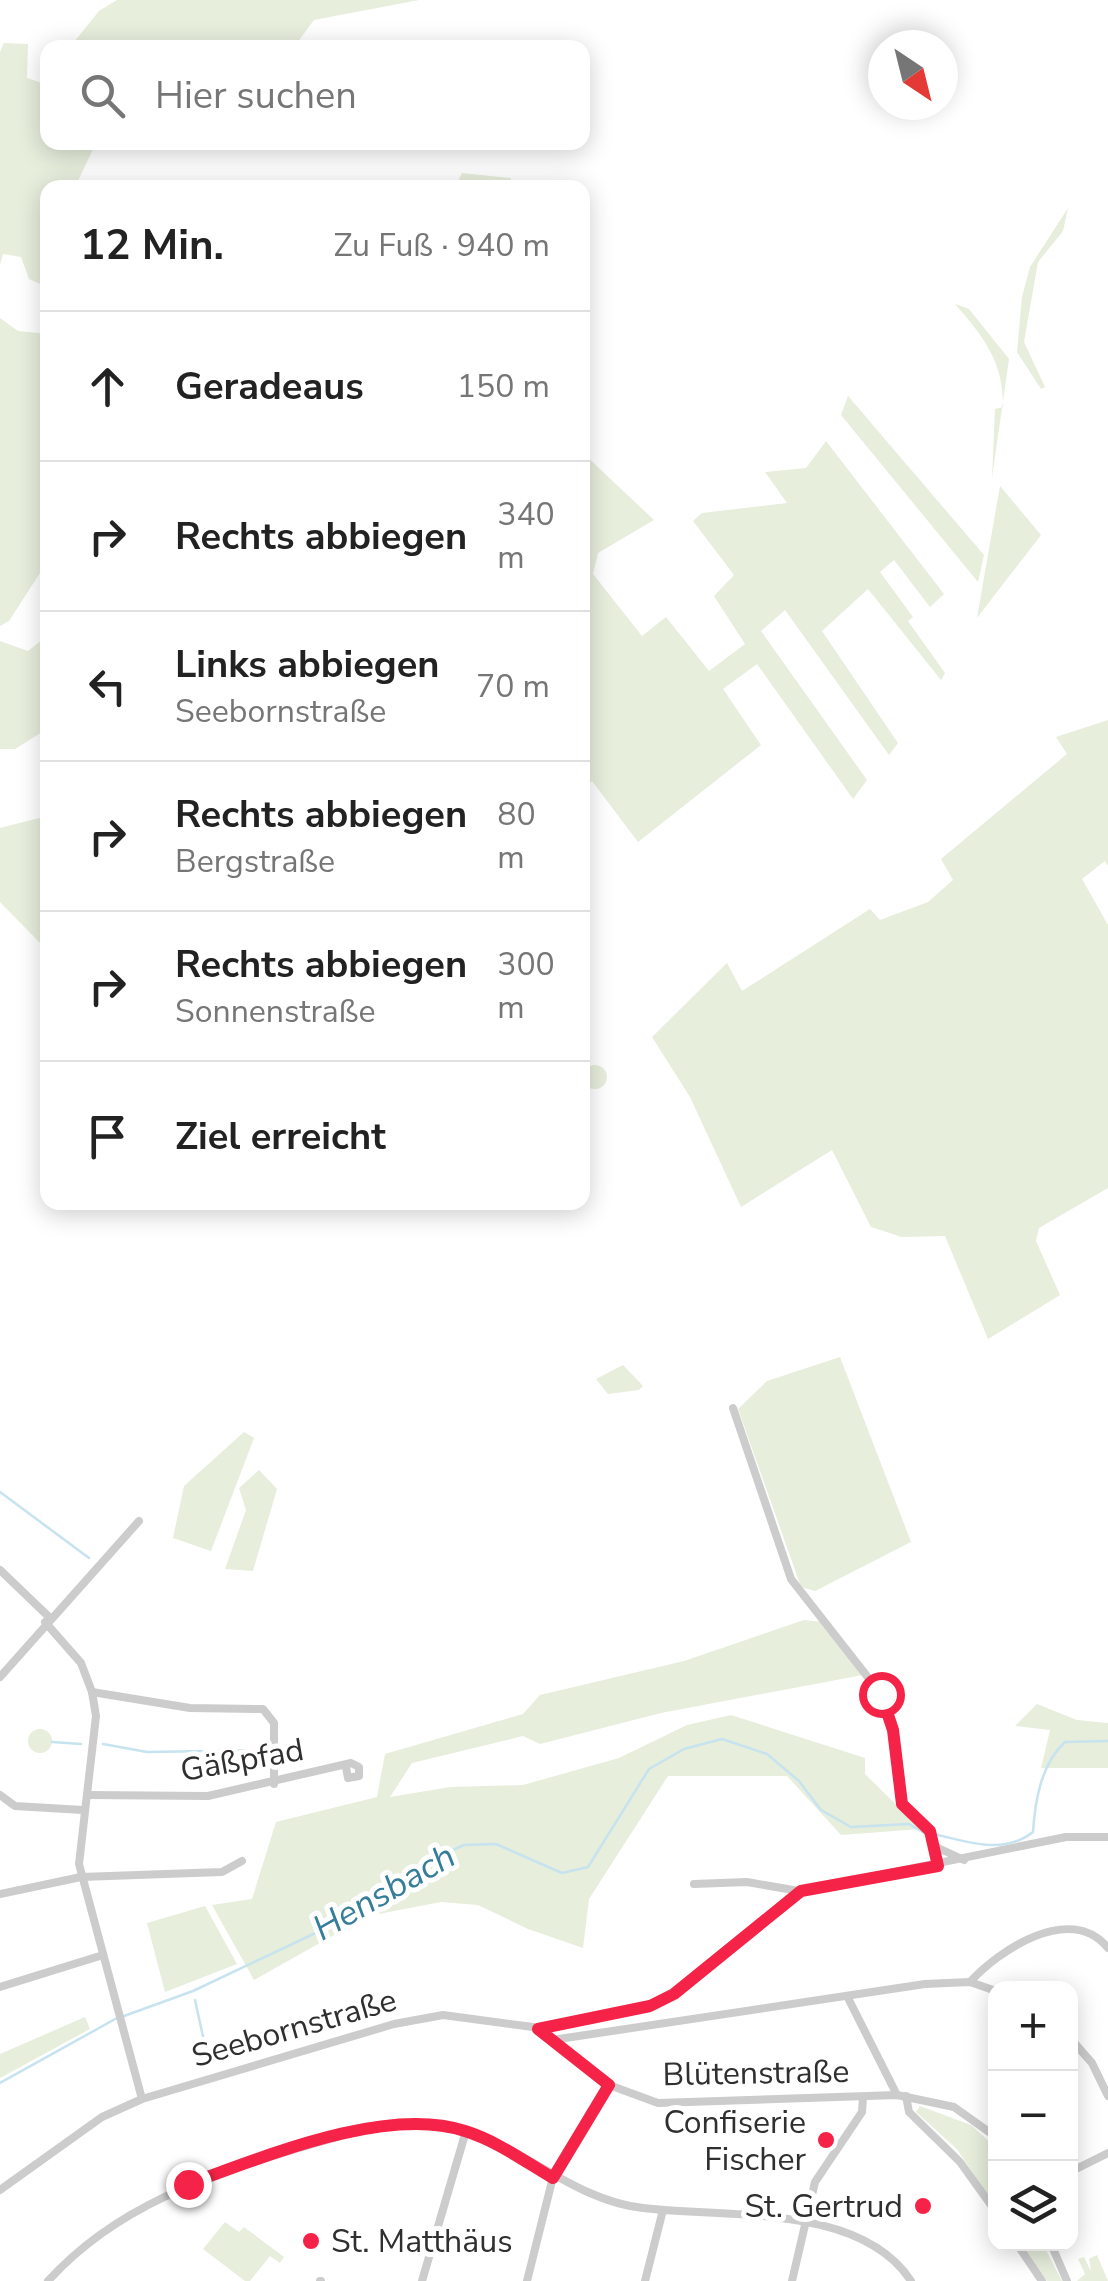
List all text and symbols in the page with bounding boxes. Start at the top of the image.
north arrow [868,30,958,120]
search box [40,40,590,150]
icon: search [75,68,130,123]
text: Hier suchen [155,70,357,121]
text: 12 Min. [80,217,224,274]
text: Zu Fuß · 940 m [334,224,550,267]
icon: ahead [80,359,135,414]
text: Geradeaus [175,361,364,412]
text: 150 m [457,365,550,408]
text: 340 m [497,493,555,579]
icon: right [80,509,135,564]
text: Rechts abbiegen [175,511,467,562]
text: Links abbiegen [175,639,440,690]
icon: left [80,659,135,714]
text: 70 m [476,665,550,708]
text: Seebornstraße [175,690,386,733]
text: Rechts abbiegen [175,789,467,840]
text: 80 m [497,793,536,879]
icon: right [80,809,135,864]
text: Bergstraße [175,840,335,883]
text: Rechts abbiegen [175,939,467,990]
text: 300 m [497,943,555,1029]
icon: right [80,959,135,1014]
text: Sonnenstraße [175,990,375,1033]
icon: arrive [80,1109,135,1164]
text: Ziel erreicht [175,1111,386,1162]
route start [859,1672,905,1718]
street label: Gäßpfad [177,1728,307,1792]
water label: Hensbach [304,1832,464,1952]
street label: Seebornstraße [187,1978,401,2078]
map controls [988,1981,1078,2251]
button: + [988,1981,1078,2071]
street label: Blütenstraße [662,2050,850,2096]
button: − [988,2071,1078,2161]
place label: Confiserie Fischer [663,2101,807,2181]
marker: Confiserie Fischer [815,2129,837,2151]
button: layers [988,2161,1078,2251]
route end [166,2162,212,2208]
place label: St. Gertrud [744,2185,903,2228]
marker: St. Gertrud [912,2195,934,2217]
place label: St. Matthäus [331,2220,513,2263]
marker: St. Matthäus [300,2230,322,2252]

